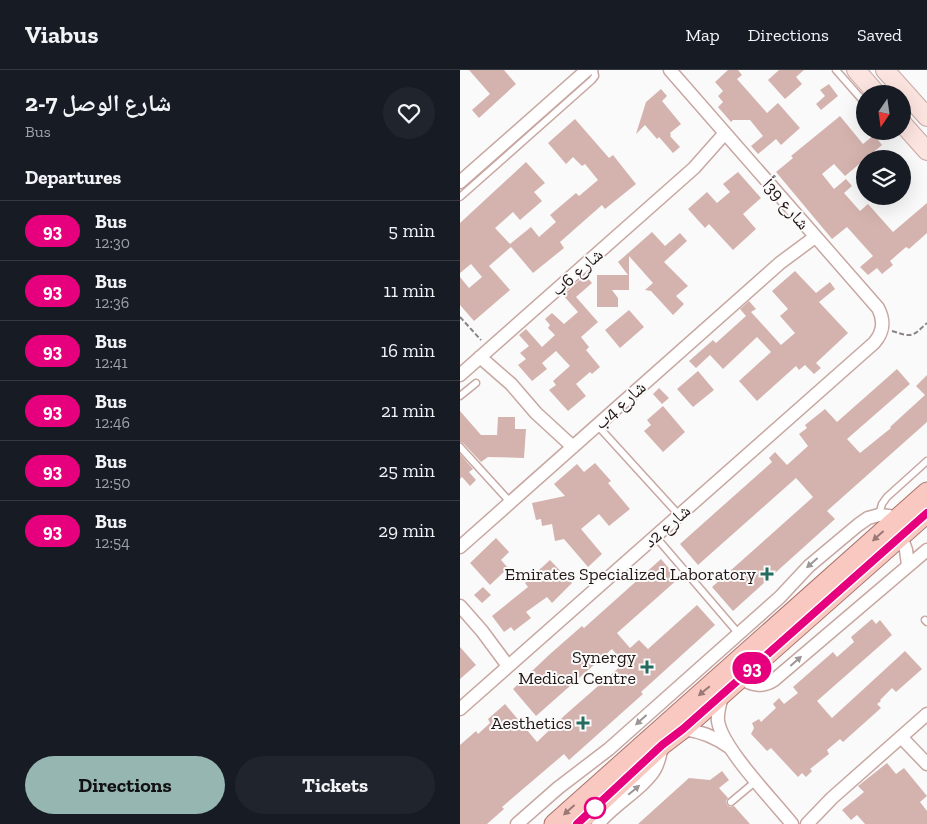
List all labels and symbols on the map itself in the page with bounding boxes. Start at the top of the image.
north arrow [856,85,911,140]
street label: شارع 39أ [758,174,814,234]
street label: شارع 6ب [546,243,608,301]
street label: شارع 4ب [590,376,650,434]
street label: شارع 2د [639,500,695,552]
one-way arrow [872,531,885,542]
one-way arrow [807,557,819,569]
place label: Emirates Specialized Laboratory [505,563,757,585]
marker: Emirates Specialized Laboratory [760,567,774,581]
place label: Synergy Medical Centre [518,646,637,689]
line badge: 93 [730,652,774,684]
one-way arrow [790,656,803,667]
marker: Synergy Medical Centre [640,660,654,674]
one-way arrow [698,685,711,696]
place label: Aesthetics [491,712,572,734]
one-way arrow [636,714,648,726]
marker: Aesthetics [576,716,590,730]
one-way arrow [627,785,640,796]
unlabelled marker [584,797,606,819]
one-way arrow [564,804,576,816]

